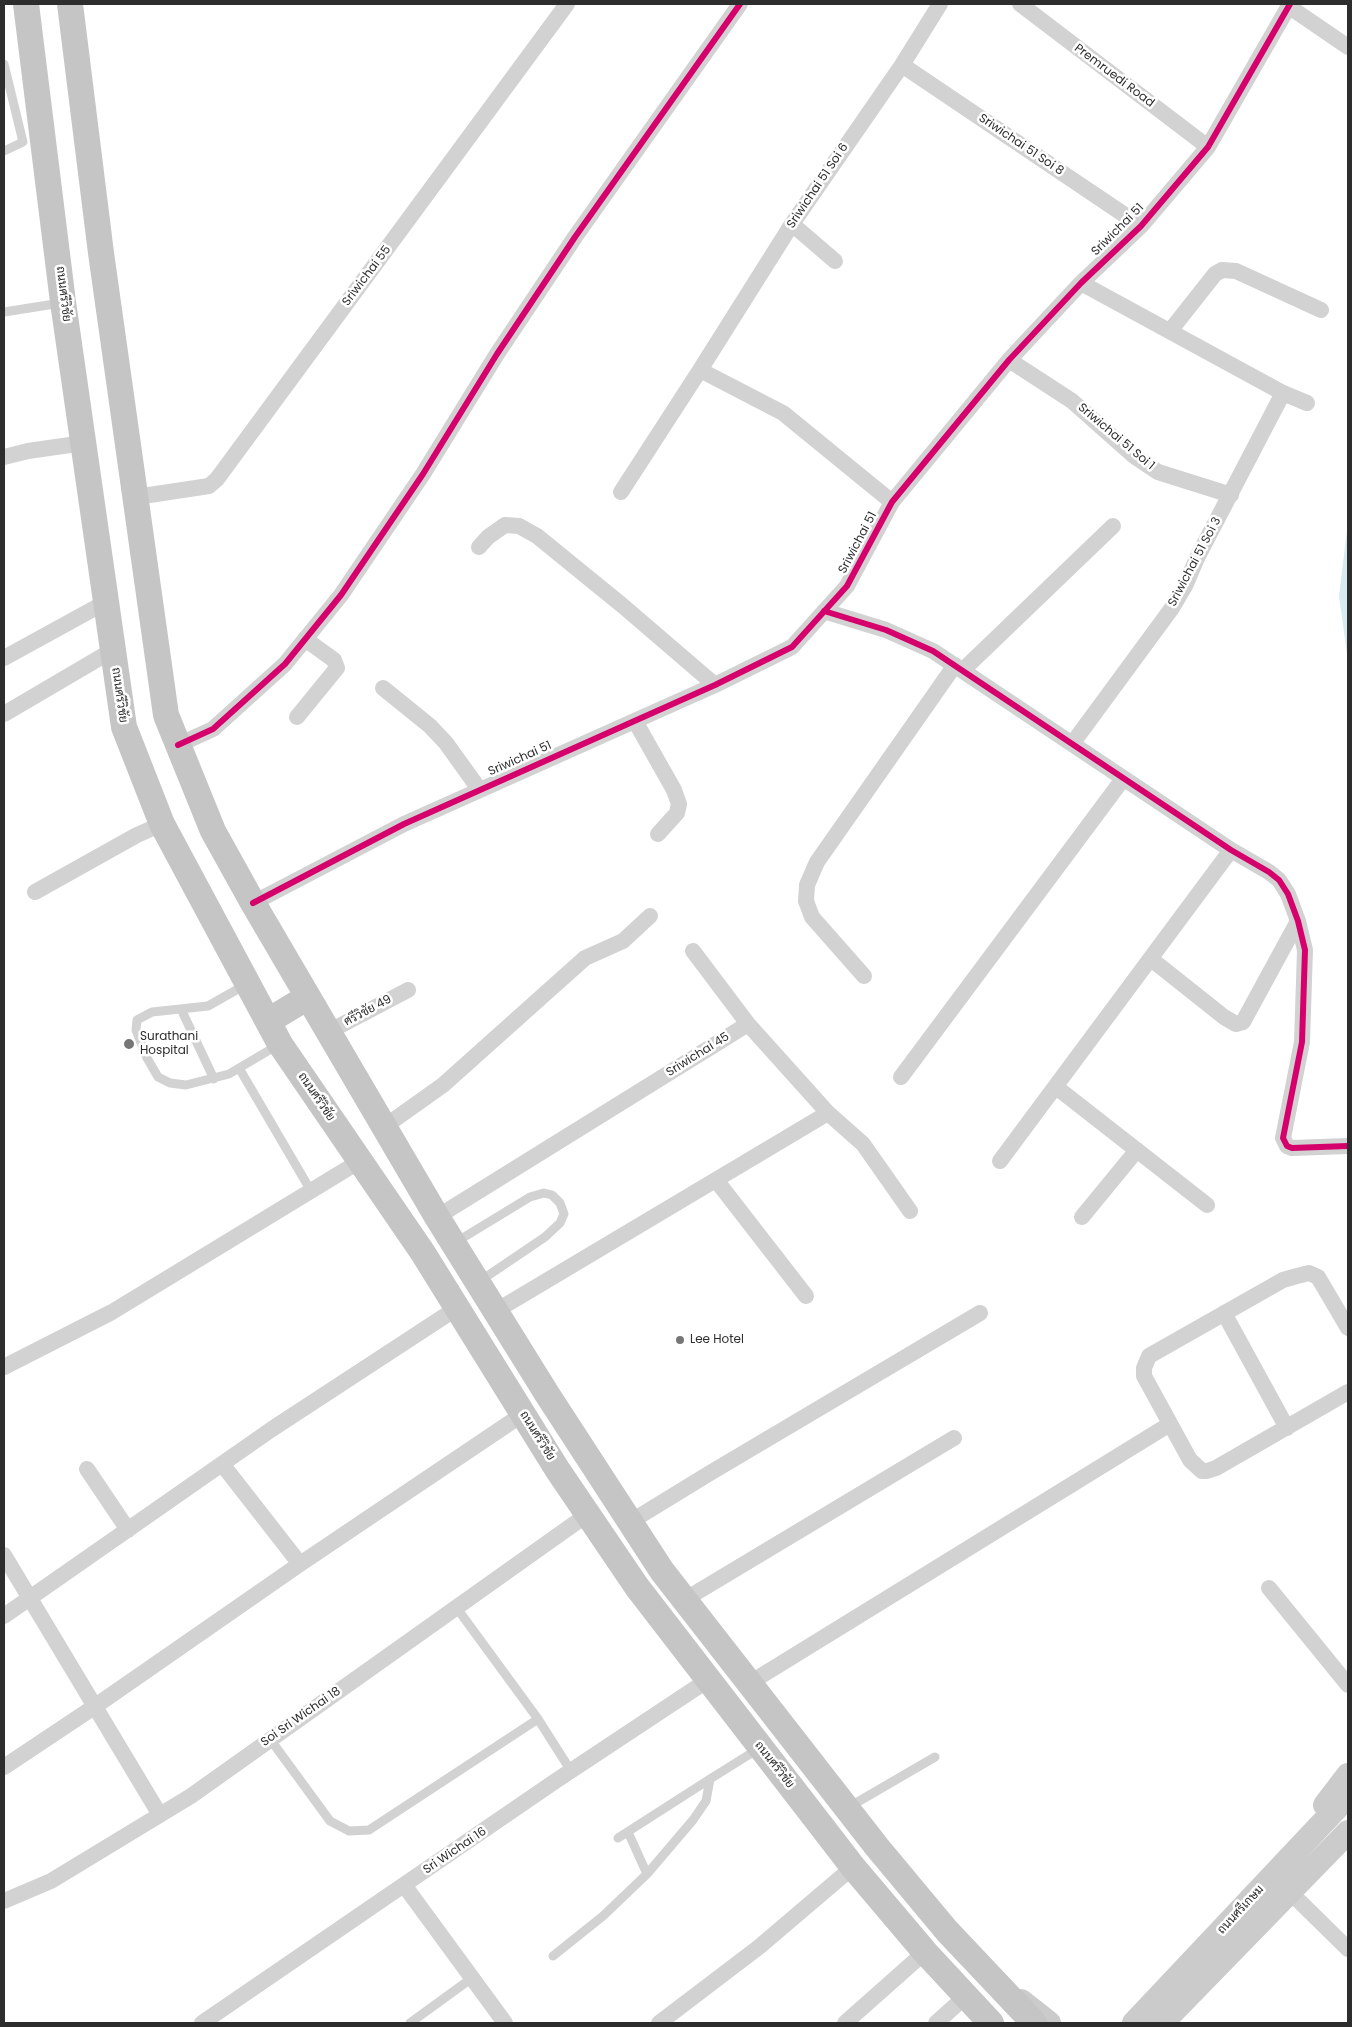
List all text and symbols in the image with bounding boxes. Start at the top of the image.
street label: Premruedi Road [1071,41,1157,111]
street label: Sriwichai 51 Soi 8 [976,111,1066,179]
street label: Sriwichai 51 Soi 6 [784,141,852,231]
street label: Sriwichai 51 [1089,201,1147,259]
street label: Sriwichai 55 [340,243,394,309]
street label: ถนนศรีวิชัย [52,266,74,322]
street label: Sriwichai 51 Soi 1 [1075,401,1157,473]
street label: Sriwichai 51 [836,510,880,576]
street label: Sriwichai 51 Soi 3 [1165,515,1225,609]
street label: ถนนศรีวิชัย [108,666,130,724]
street label: Sriwichai 51 [486,739,554,779]
street label: ศรีวิชัย 49 [342,993,394,1029]
place label: Surathani Hospital [140,1030,198,1058]
street label: Sriwichai 45 [664,1030,732,1080]
marker: Surathani Hospital [122,1037,136,1051]
street label: ถนนศรีวิชัย [294,1070,338,1124]
place label: Lee Hotel [690,1333,744,1347]
marker: Lee Hotel [674,1334,686,1346]
street label: ถนนศรีวิชัย [516,1409,558,1463]
street label: Soi Sri Wichai 18 [258,1684,344,1750]
street label: ถนนศรีวิชัย [751,1739,797,1791]
street label: Sri Wichai 16 [421,1825,489,1877]
street label: ถนนศรีเกษม [1215,1883,1267,1937]

